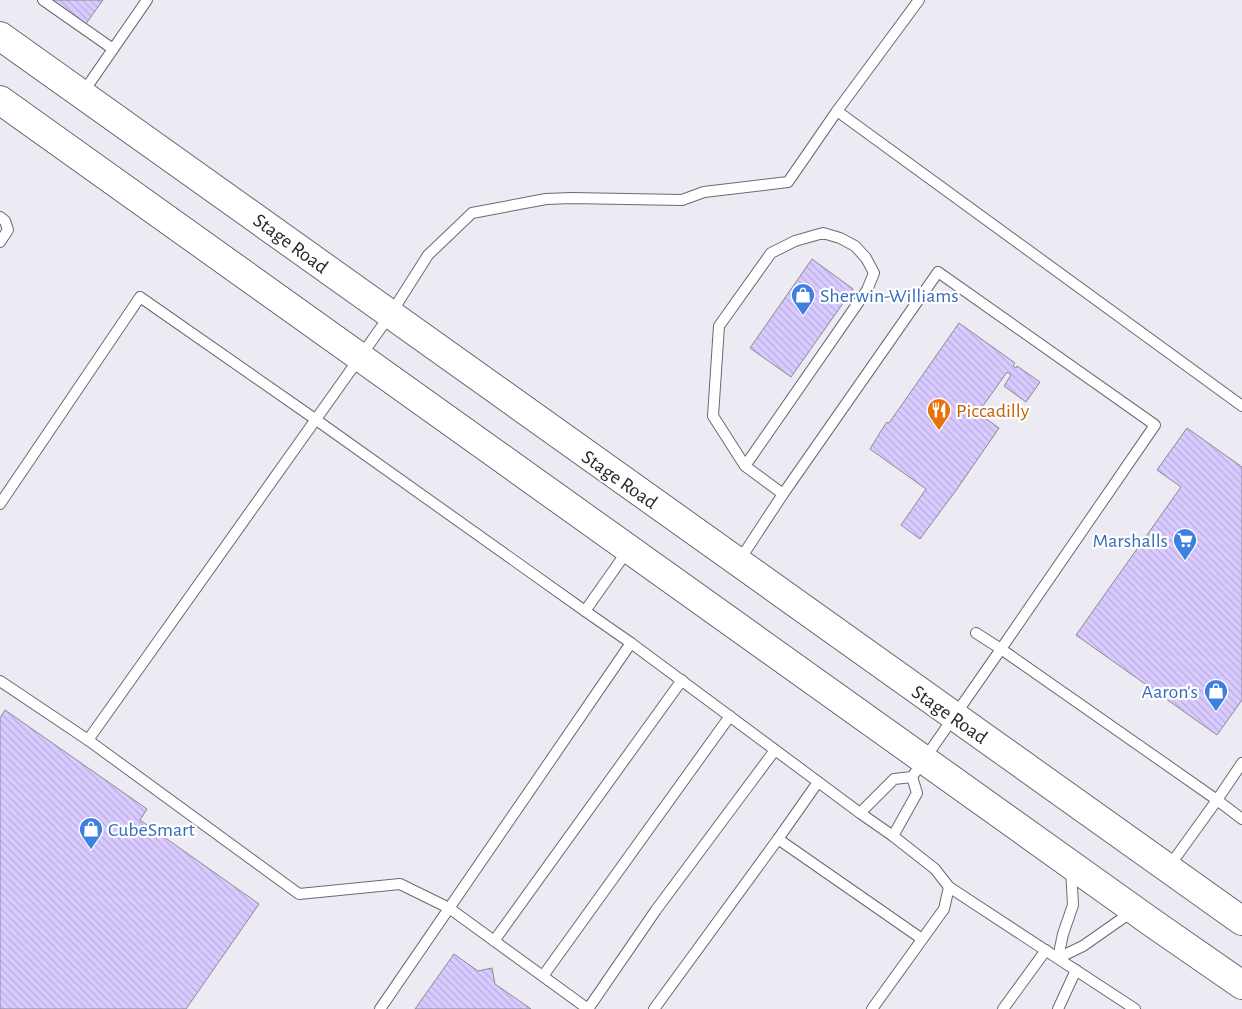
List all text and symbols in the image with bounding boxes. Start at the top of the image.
street label: Stage Road [249,210,332,277]
shop icon: Sherwin-Williams [790,282,816,316]
place label: Sherwin-Williams [820,286,959,306]
restaurant icon: Piccadilly [926,397,952,431]
place label: Piccadilly [956,401,1030,421]
street label: Stage Road [578,447,661,513]
supermarket icon: Marshalls [1172,527,1198,561]
place label: Marshalls [1093,531,1168,551]
shop icon: Aaron's [1203,678,1229,712]
street label: Stage Road [908,682,991,748]
place label: Aaron's [1142,682,1198,702]
shop icon: CubeSmart [78,816,104,850]
place label: CubeSmart [108,820,196,840]

